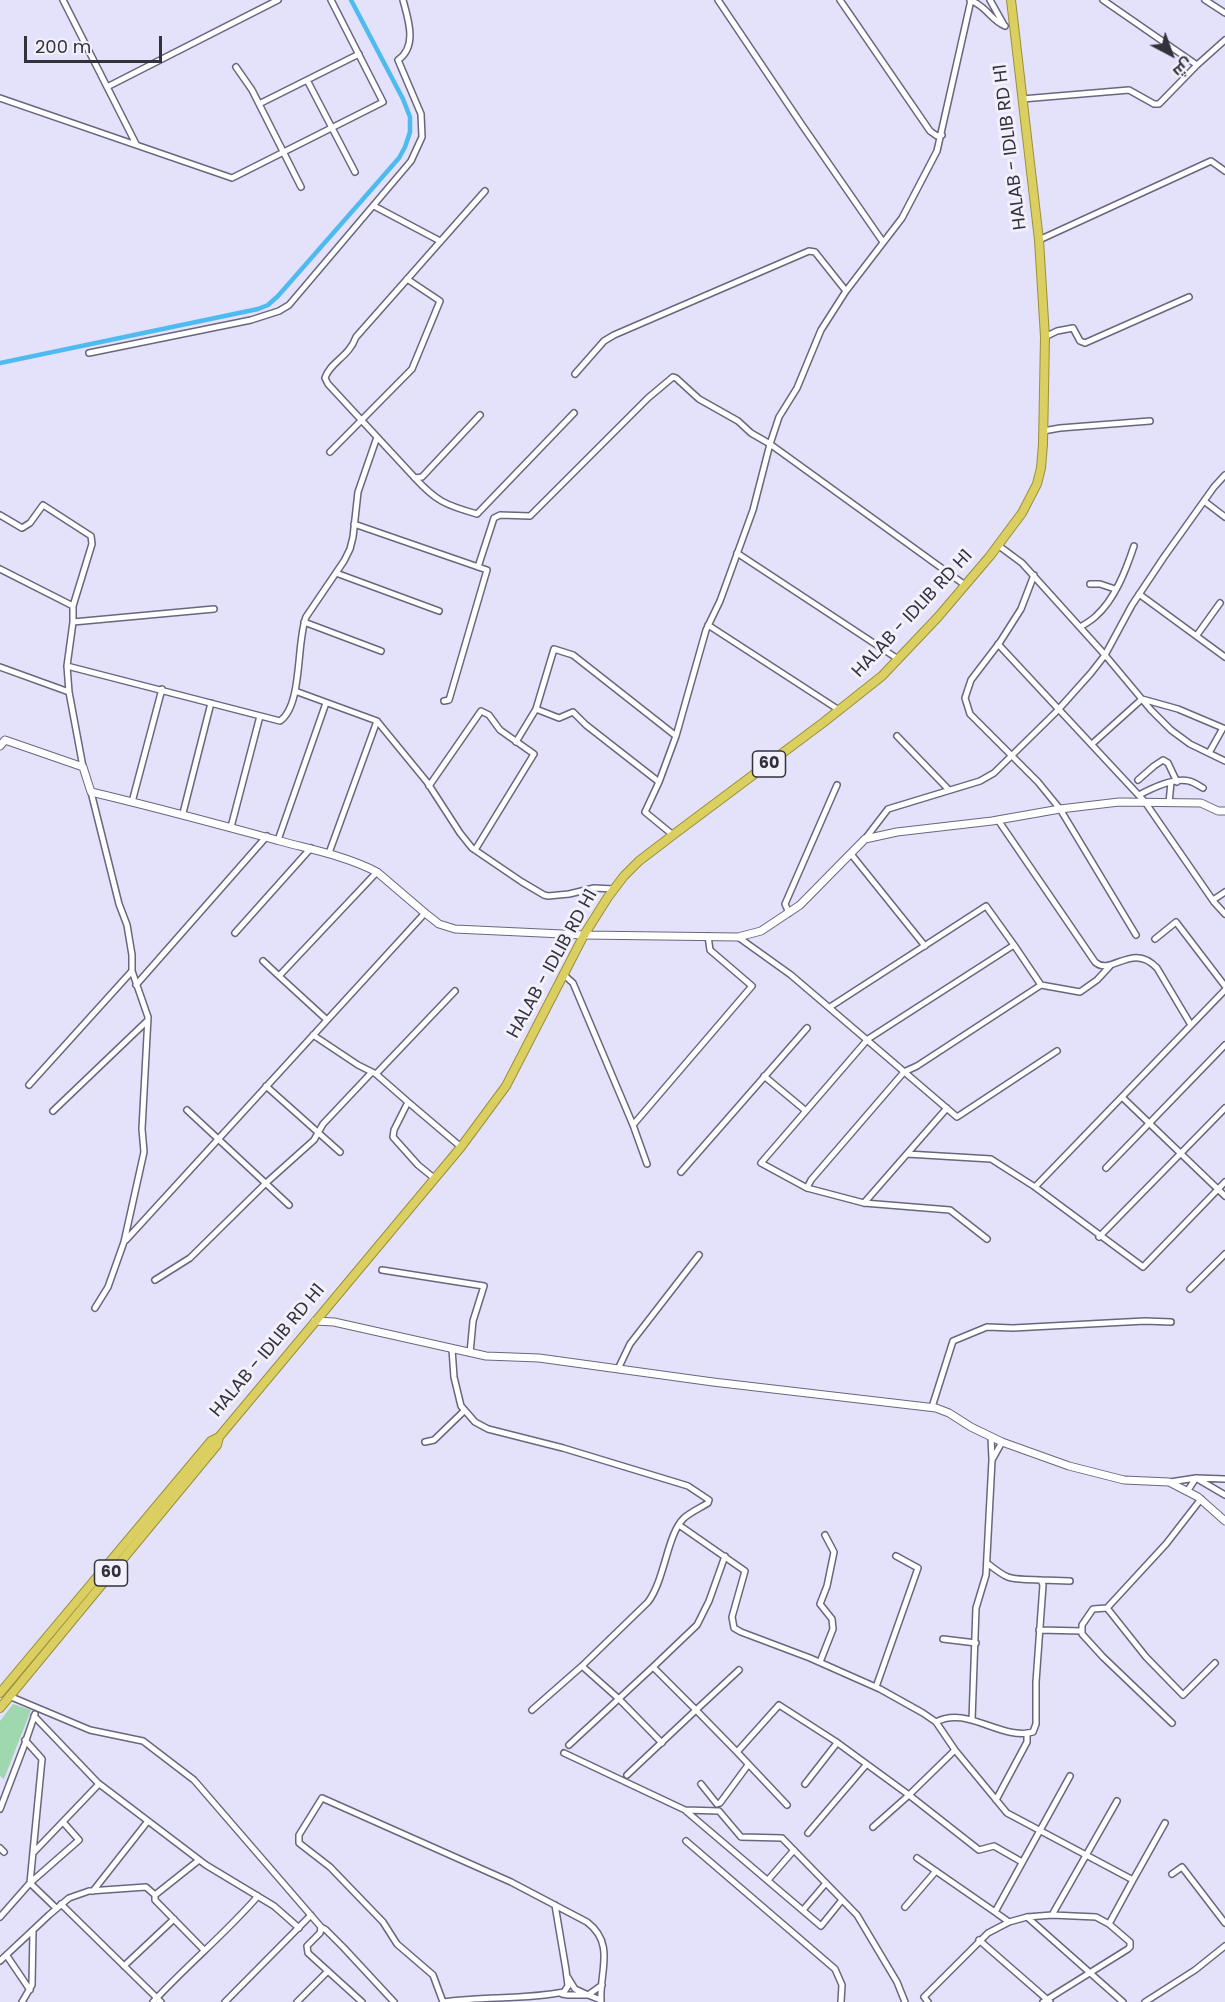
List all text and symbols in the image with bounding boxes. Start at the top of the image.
scale bar [27,24,165,62]
north arrow [1141,24,1201,84]
text: 200 m [35,34,91,59]
text: ش [1168,53,1198,83]
street label: HALAB - IDLIB RD H1 [990,63,1032,231]
street label: HALAB - IDLIB RD H1 [848,546,978,682]
road number: 60 [752,751,786,777]
street label: HALAB - IDLIB RD H1 [503,886,603,1042]
street label: HALAB - IDLIB RD H1 [206,1280,330,1422]
road number: 60 [94,1560,128,1586]

